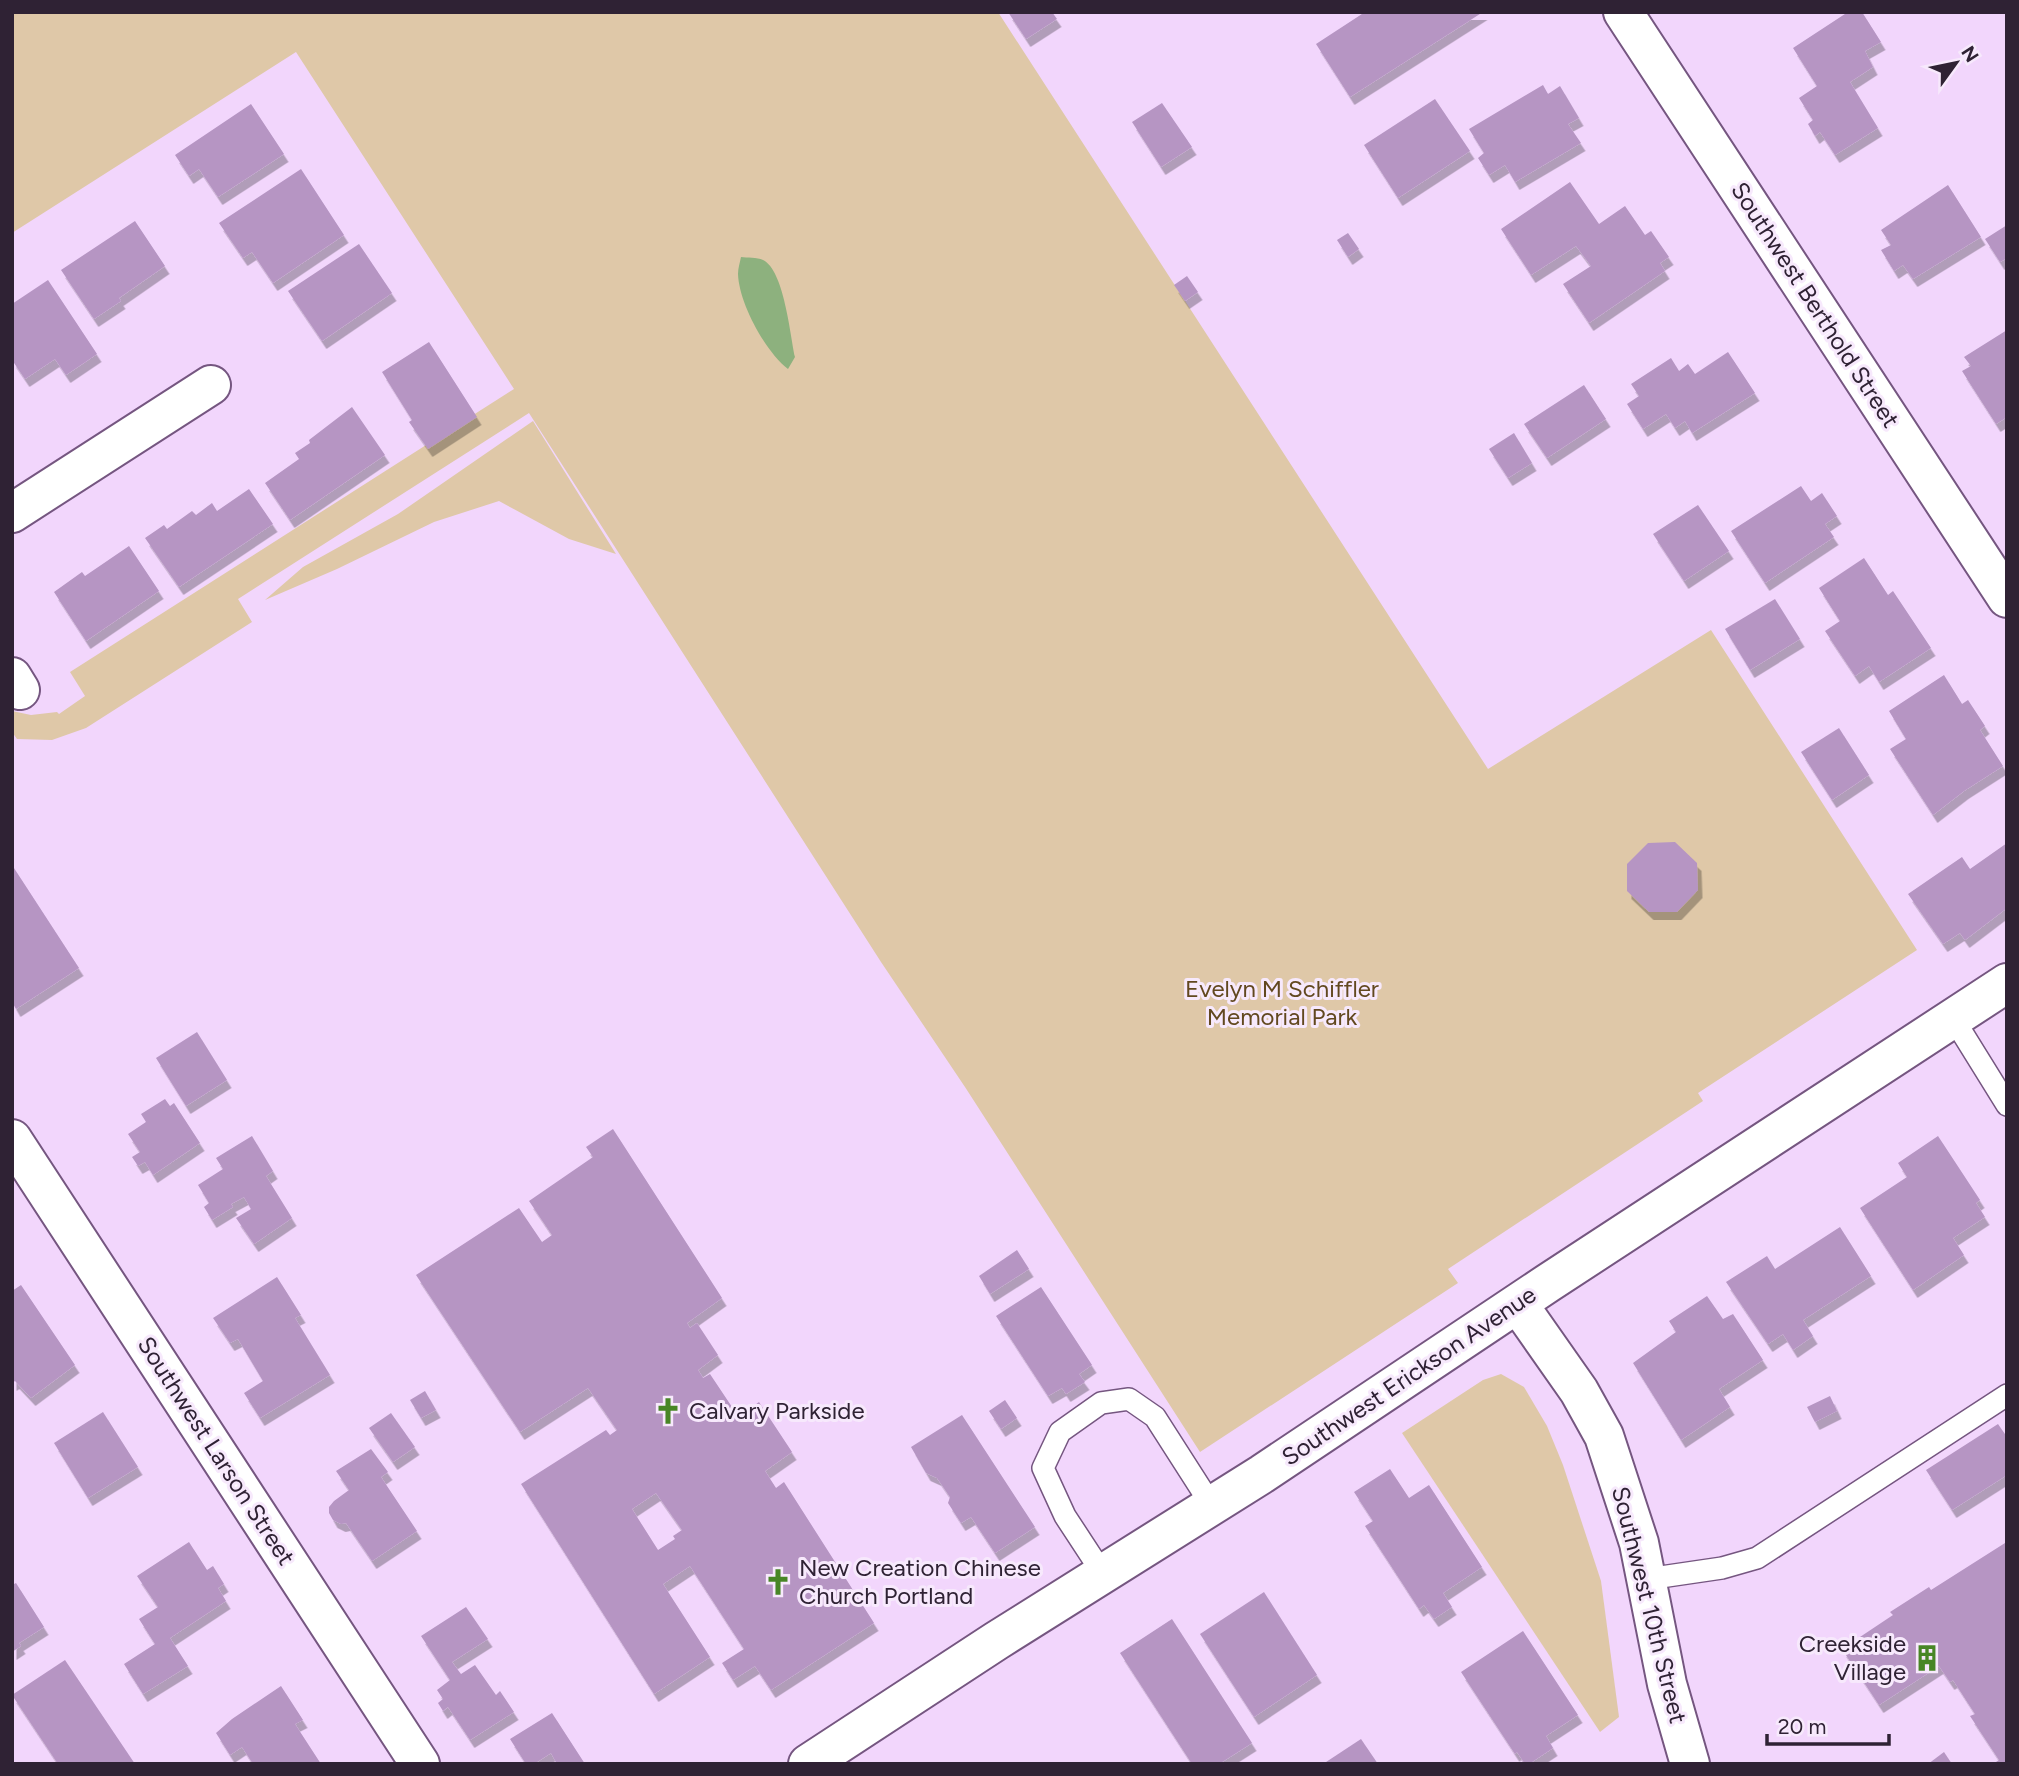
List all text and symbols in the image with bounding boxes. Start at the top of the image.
north arrow [1921,28,1991,98]
text: N [1956,42,1983,66]
street label: Southwest Berthold Street [1725,177,1906,433]
park label: Evelyn M Schiffler Memorial Park [1185,974,1379,1031]
street label: Southwest Erickson Avenue [1276,1280,1541,1472]
street label: Southwest Larson Street [132,1331,301,1570]
church icon: Calvary Parkside [653,1396,683,1426]
place label: Calvary Parkside [689,1396,865,1425]
street label: Southwest 10th Street [1606,1483,1693,1726]
place label: New Creation Chinese Church Portland [799,1553,1041,1610]
church icon: New Creation Chinese Church Portland [763,1567,793,1597]
place label: Creekside Village [1799,1629,1906,1686]
building icon: Creekside Village [1912,1643,1942,1673]
scale bar [1767,1702,1890,1746]
text: 20 m [1778,1714,1826,1739]

